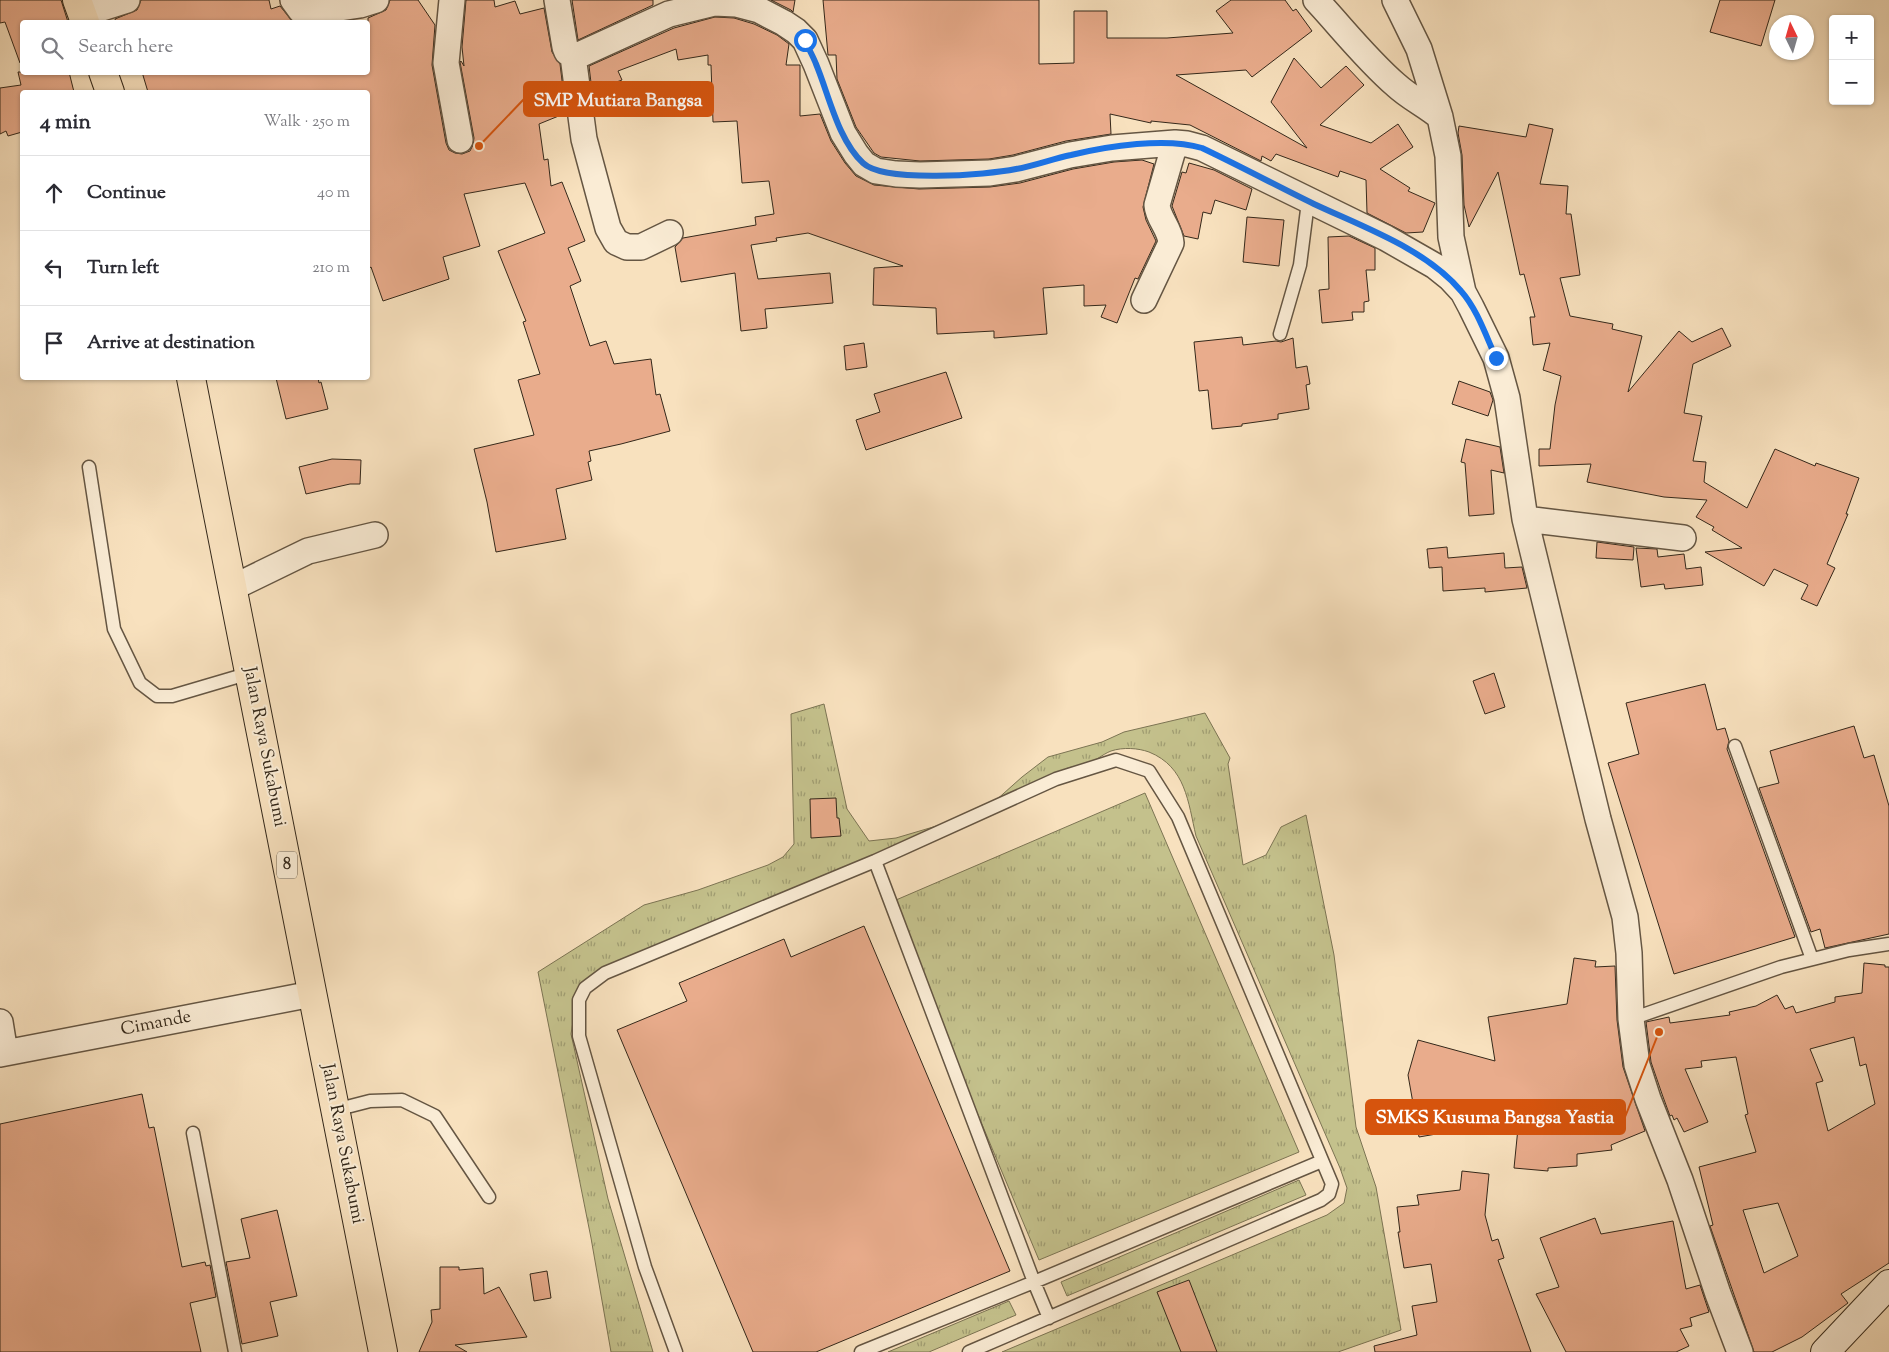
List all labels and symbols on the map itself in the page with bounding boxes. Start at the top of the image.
north arrow [1769,15,1814,60]
route start [794,29,817,52]
callout: SMP Mutiara Bangsa [524,82,713,116]
text: SMP Mutiara Bangsa [534,88,703,115]
route end [1485,347,1508,370]
street label: Jalan Raya Sukabumi [236,664,292,829]
road number: 8 [277,852,297,878]
street label: Cimande [118,1004,194,1044]
street label: Jalan Raya Sukabumi [314,1061,370,1226]
callout: SMKS Kusuma Bangsa Yastia [1366,1100,1625,1134]
text: SMKS Kusuma Bangsa Yastia [1376,1105,1615,1132]

